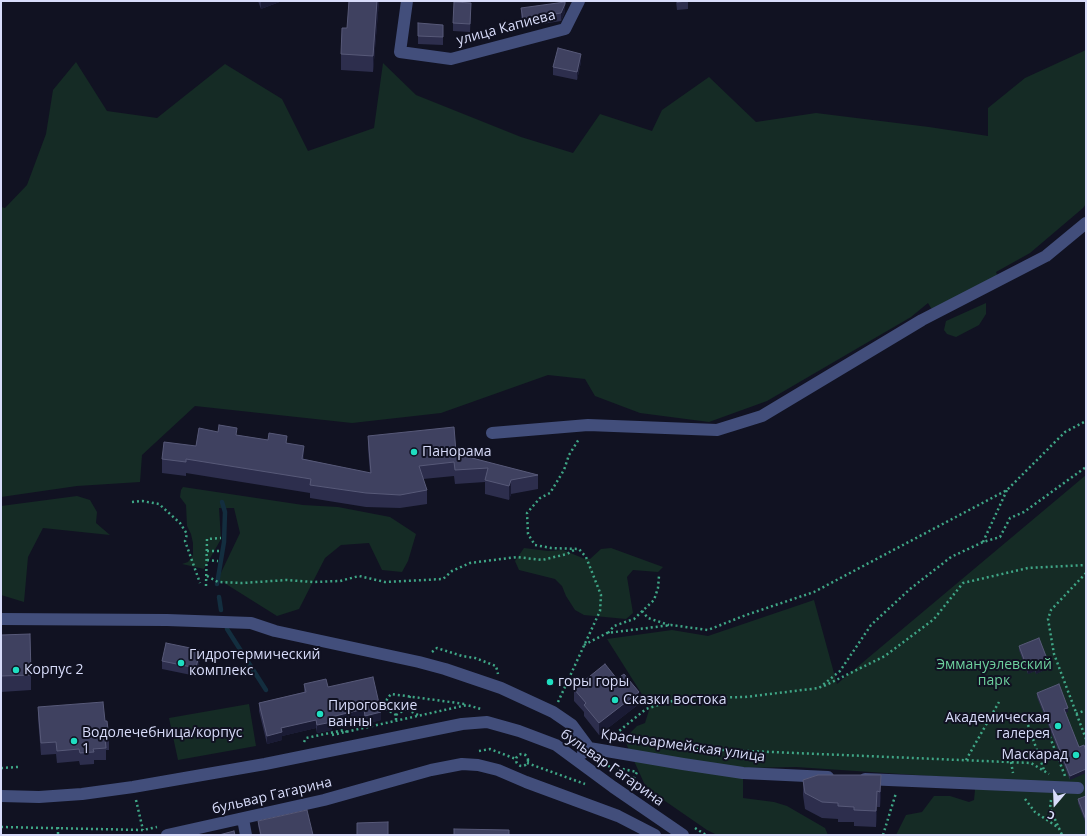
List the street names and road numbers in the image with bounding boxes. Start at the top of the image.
street label: улица Капиева [455,7,557,49]
street label: бульвар Гагарина [557,726,667,810]
street label: Красноармейская улица [600,726,766,766]
street label: бульвар Гагарина [210,774,334,818]

